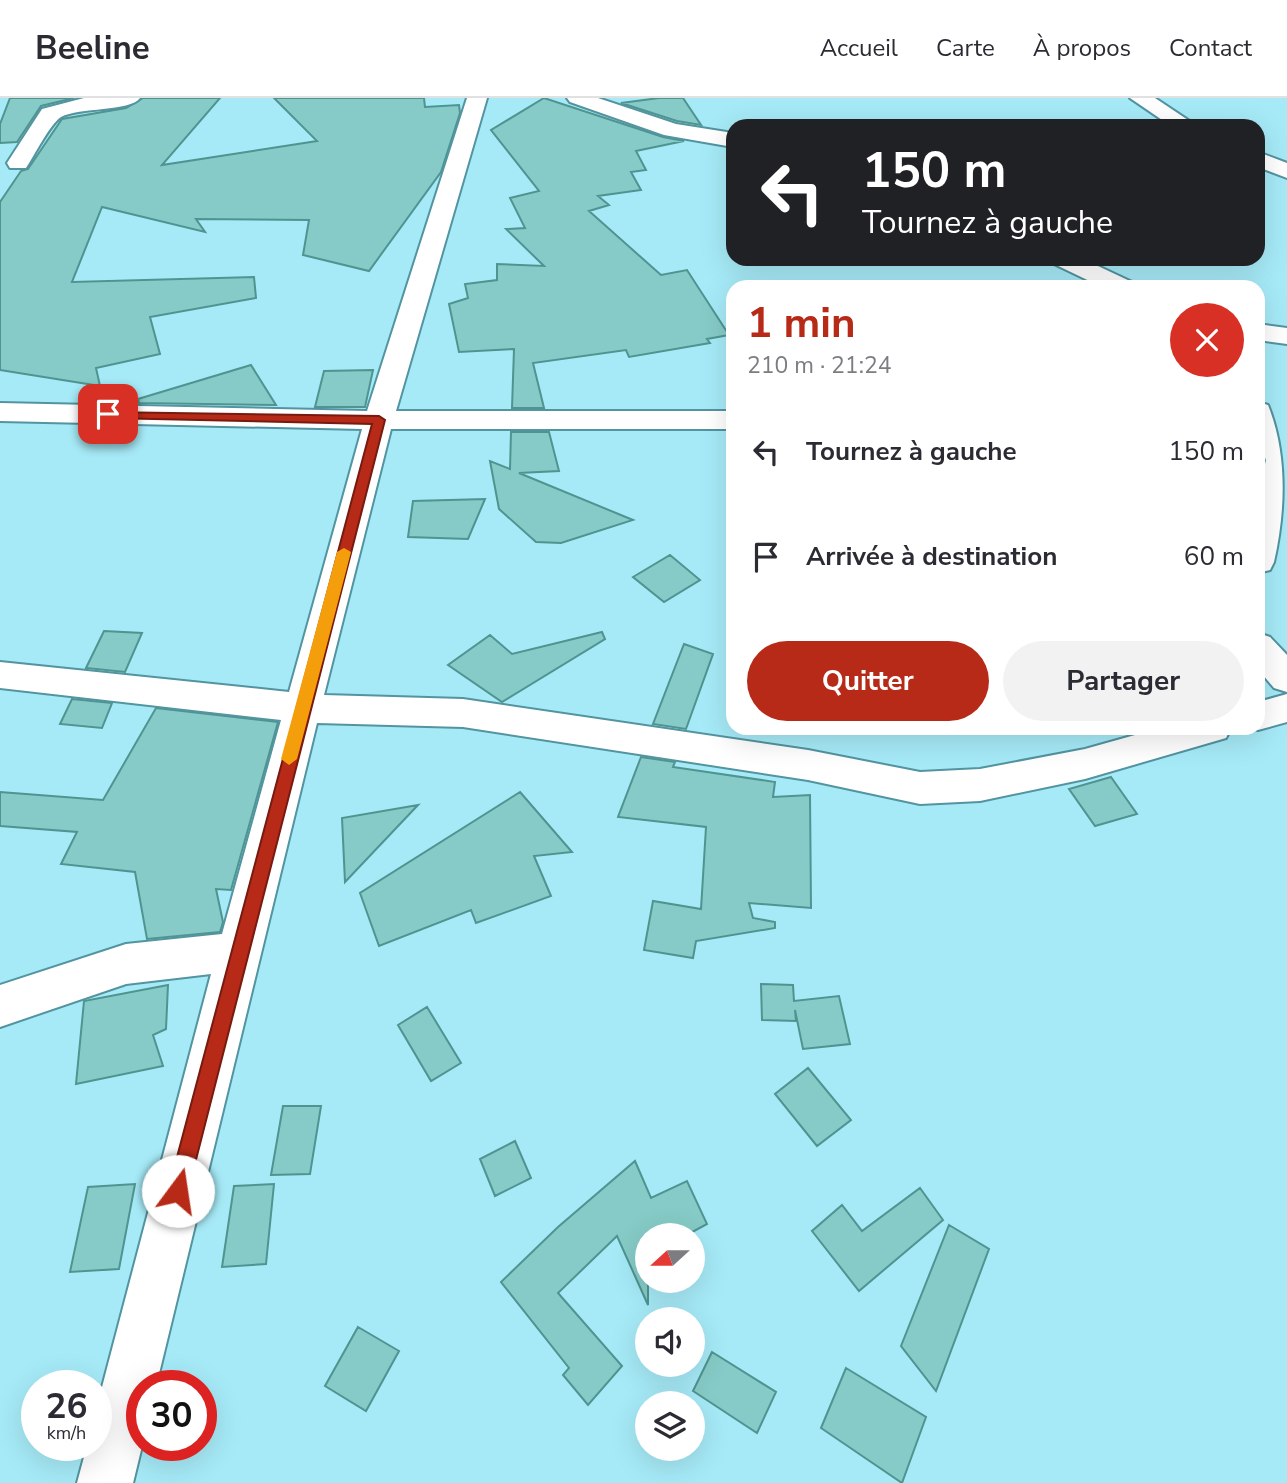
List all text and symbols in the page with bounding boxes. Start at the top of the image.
text: Beeline [35,26,150,71]
text: Accueil [820,32,898,64]
text: Carte [936,32,995,64]
text: À propos [1033,32,1131,64]
text: Contact [1169,32,1252,64]
text: 150 m [862,137,1006,204]
icon: left [747,147,838,238]
text: Tournez à gauche [862,201,1113,244]
text: 1 min [747,295,856,352]
button: close [1170,303,1244,377]
text: 210 m · 21:24 [747,350,892,381]
pin [78,384,138,444]
icon: arrive [89,395,127,433]
icon: left [747,433,785,471]
text: Tournez à gauche [806,434,1017,469]
text: 150 m [1168,434,1244,469]
icon: arrive [747,538,785,576]
text: Arrivée à destination [806,539,1057,574]
text: 60 m [1184,539,1244,574]
button: Quitter [747,641,989,721]
button: Partager [1003,641,1244,721]
position arrow [141,1154,215,1228]
north arrow [635,1223,705,1293]
map controls [635,1223,705,1461]
button: sound [635,1307,705,1377]
speed limit sign: 30 [126,1370,217,1461]
text: 26 [45,1383,88,1430]
button: layers [635,1391,705,1461]
text: km/h [47,1421,86,1445]

